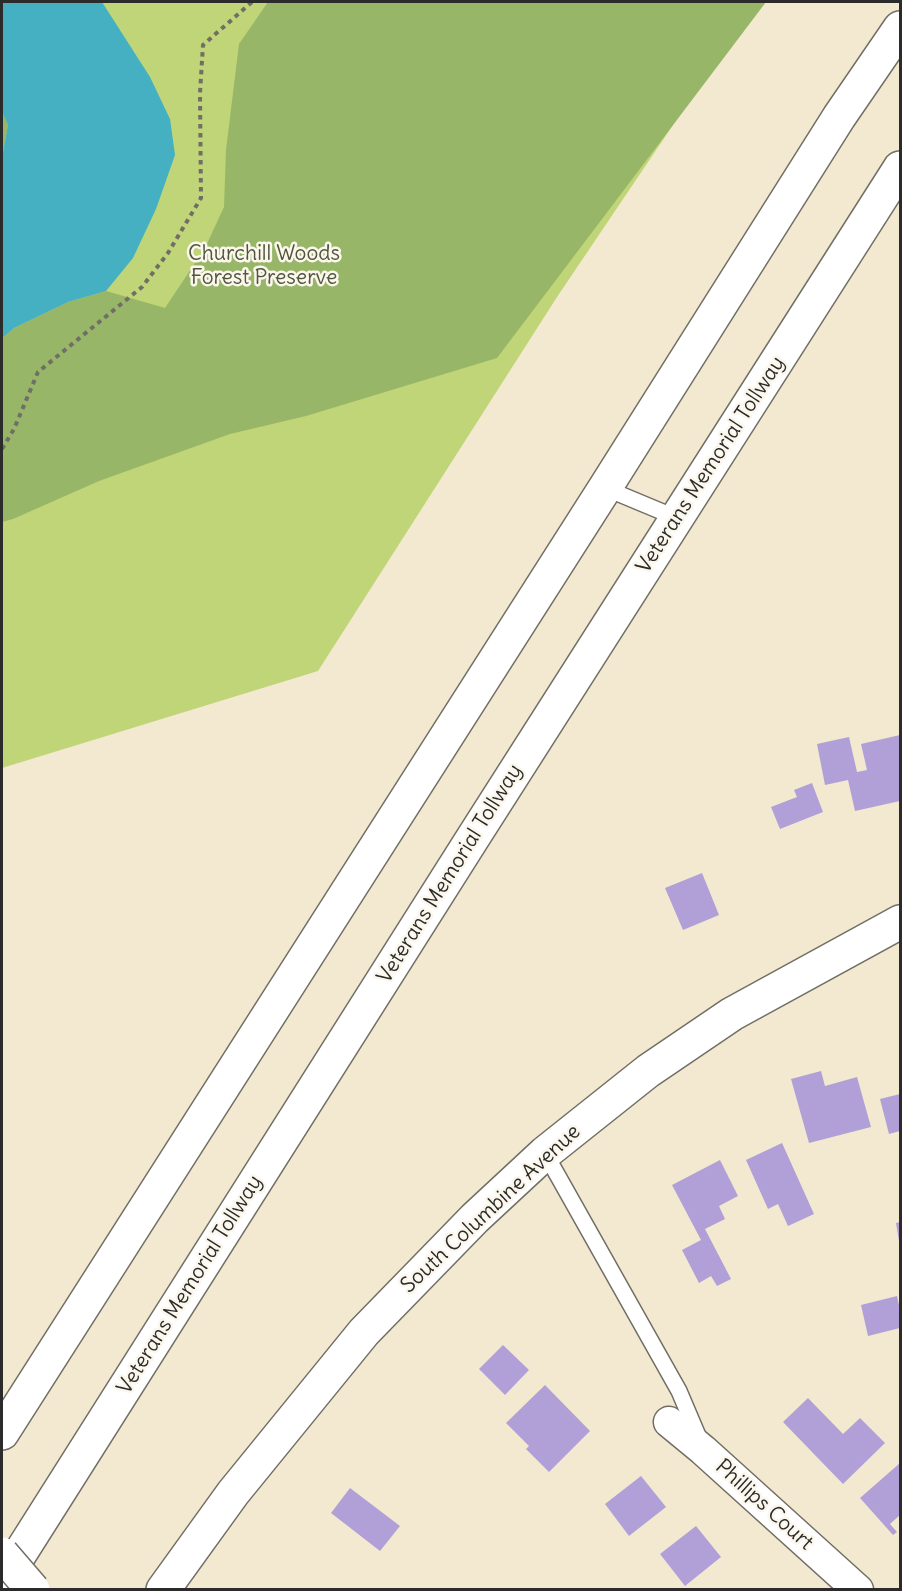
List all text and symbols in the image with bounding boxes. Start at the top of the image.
park label: Churchill Woods Forest Preserve [188,241,340,291]
street label: Veterans Memorial Tollway [631,352,791,578]
street label: Veterans Memorial Tollway [372,760,528,988]
street label: South Columbine Avenue [396,1119,586,1299]
street label: Veterans Memorial Tollway [112,1171,268,1399]
street label: Phillips Court [710,1454,818,1556]

